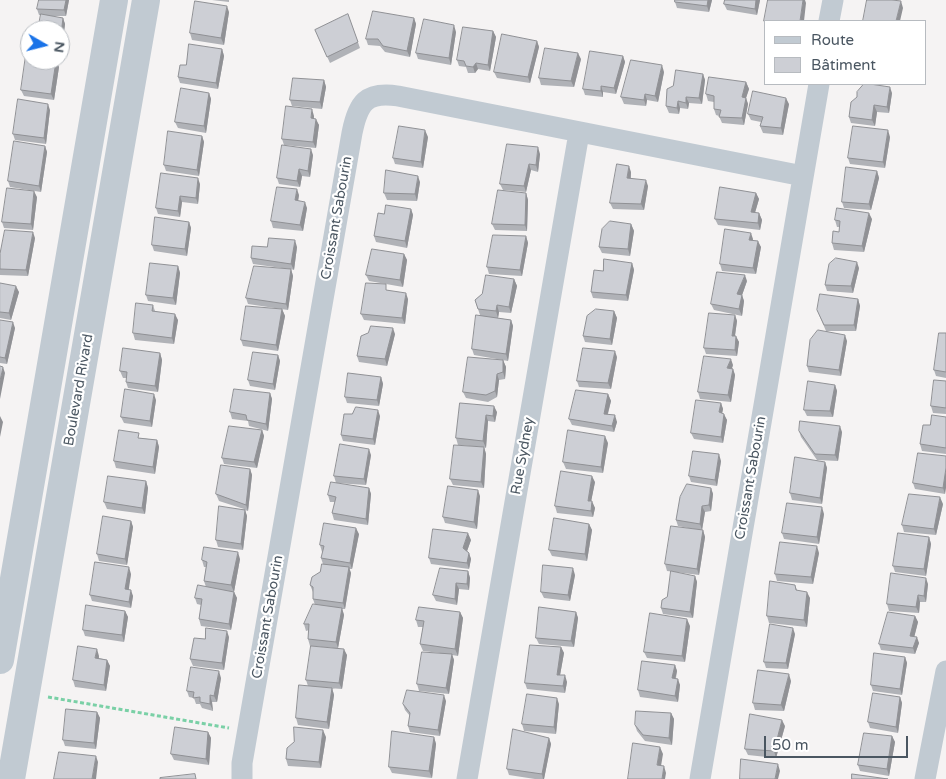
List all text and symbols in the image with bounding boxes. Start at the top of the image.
north arrow [20,20,70,70]
legend [764,20,926,85]
text: Route [811,31,854,49]
text: N [50,40,69,54]
text: Bâtiment [811,56,876,74]
street label: Croissant Sabourin [318,155,356,281]
street label: Boulevard Rivard [61,333,97,447]
street label: Croissant Sabourin [732,415,770,541]
street label: Rue Sydney [508,416,538,496]
street label: Croissant Sabourin [249,554,287,680]
scale bar [766,726,910,758]
text: 50 m [772,736,809,754]

